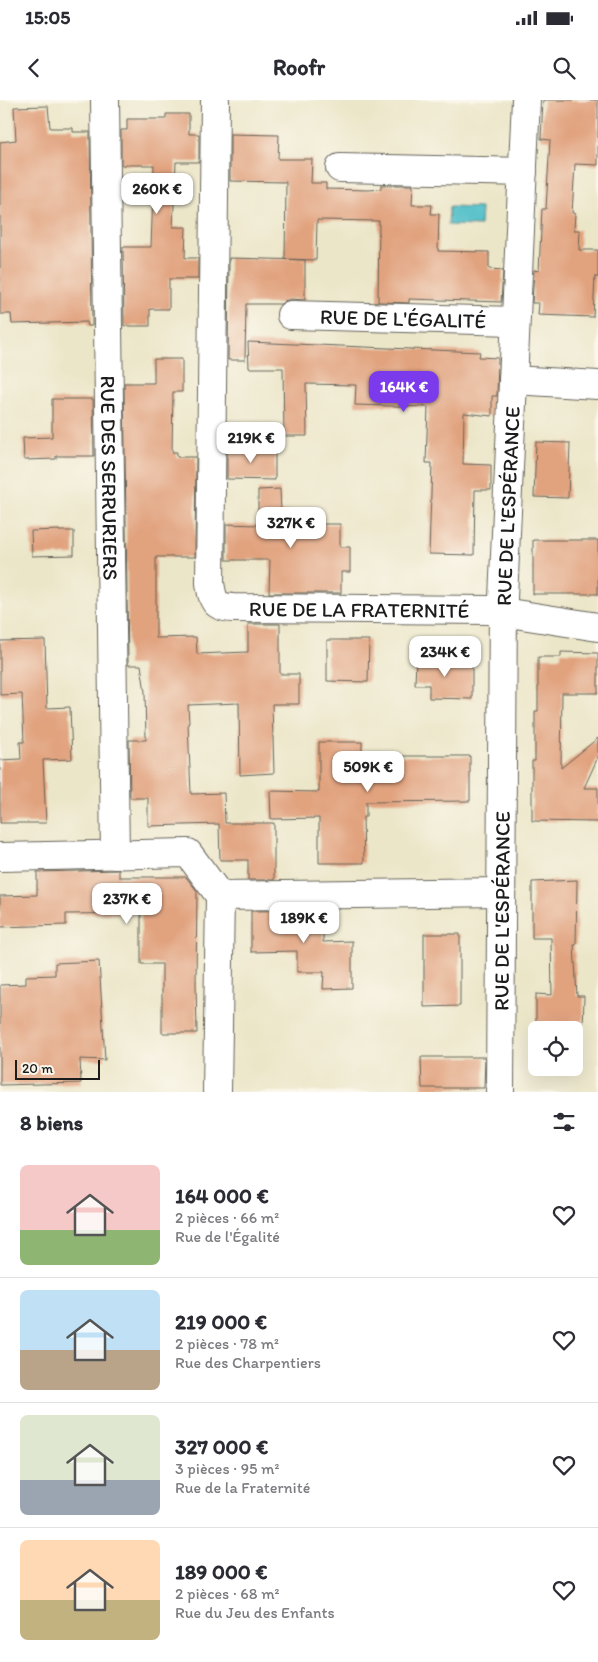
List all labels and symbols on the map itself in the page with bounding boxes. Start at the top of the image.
pin: 260K € [116,172,198,215]
street label: RUE DE L'ÉGALITÉ [320,303,486,333]
pin: 164K € [363,370,445,413]
street label: RUE DES SERRURIERS [96,375,124,581]
street label: RUE DE L'ESPÉRANCE [490,406,524,606]
pin: 219K € [210,422,292,464]
pin: 327K € [250,506,332,549]
street label: RUE DE LA FRATERNITÉ [249,596,469,622]
pin: 234K € [404,636,486,678]
pin: 509K € [327,750,409,793]
street label: RUE DE L'ESPÉRANCE [488,811,514,1011]
pin: 237K € [86,882,168,925]
pin: 189K € [263,902,345,944]
scale bar [15,1057,100,1080]

